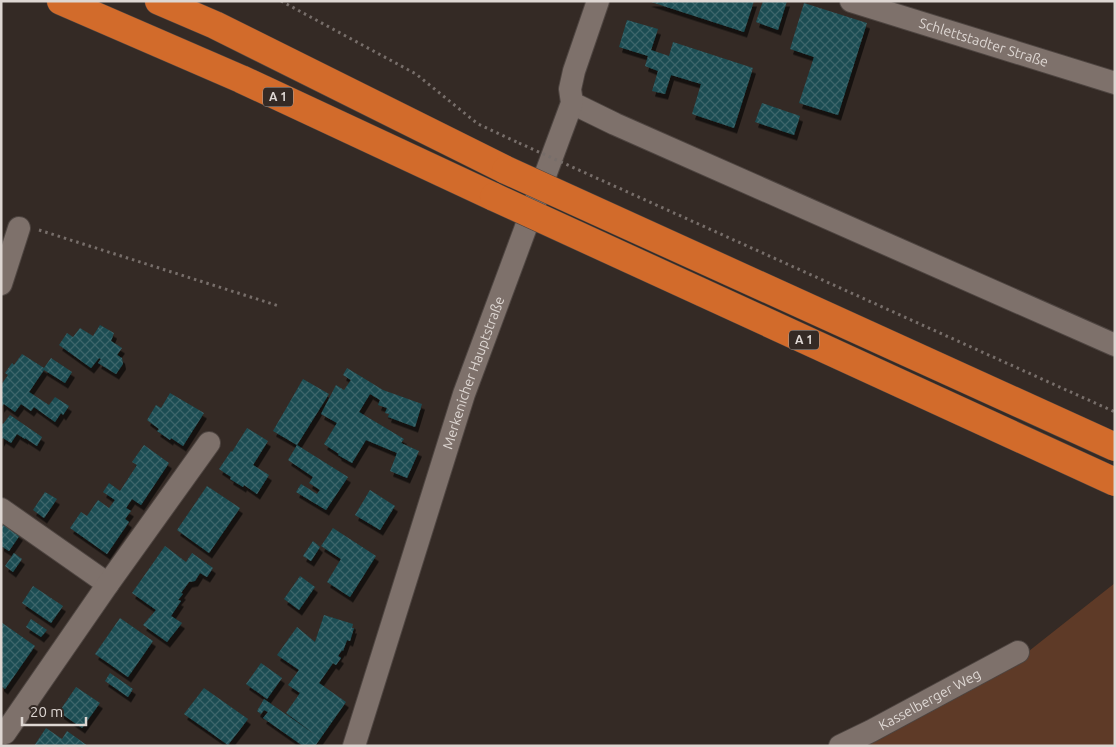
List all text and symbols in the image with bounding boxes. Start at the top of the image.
street label: Schlettstadter Straße [917,15,1050,70]
road number: A 1 [263,88,293,106]
street label: Merkenicher Hauptstraße [439,294,508,451]
road number: A 1 [789,330,819,350]
street label: Kasselberger Weg [876,666,983,733]
scale bar [22,694,86,726]
text: 20 m [30,703,63,720]

